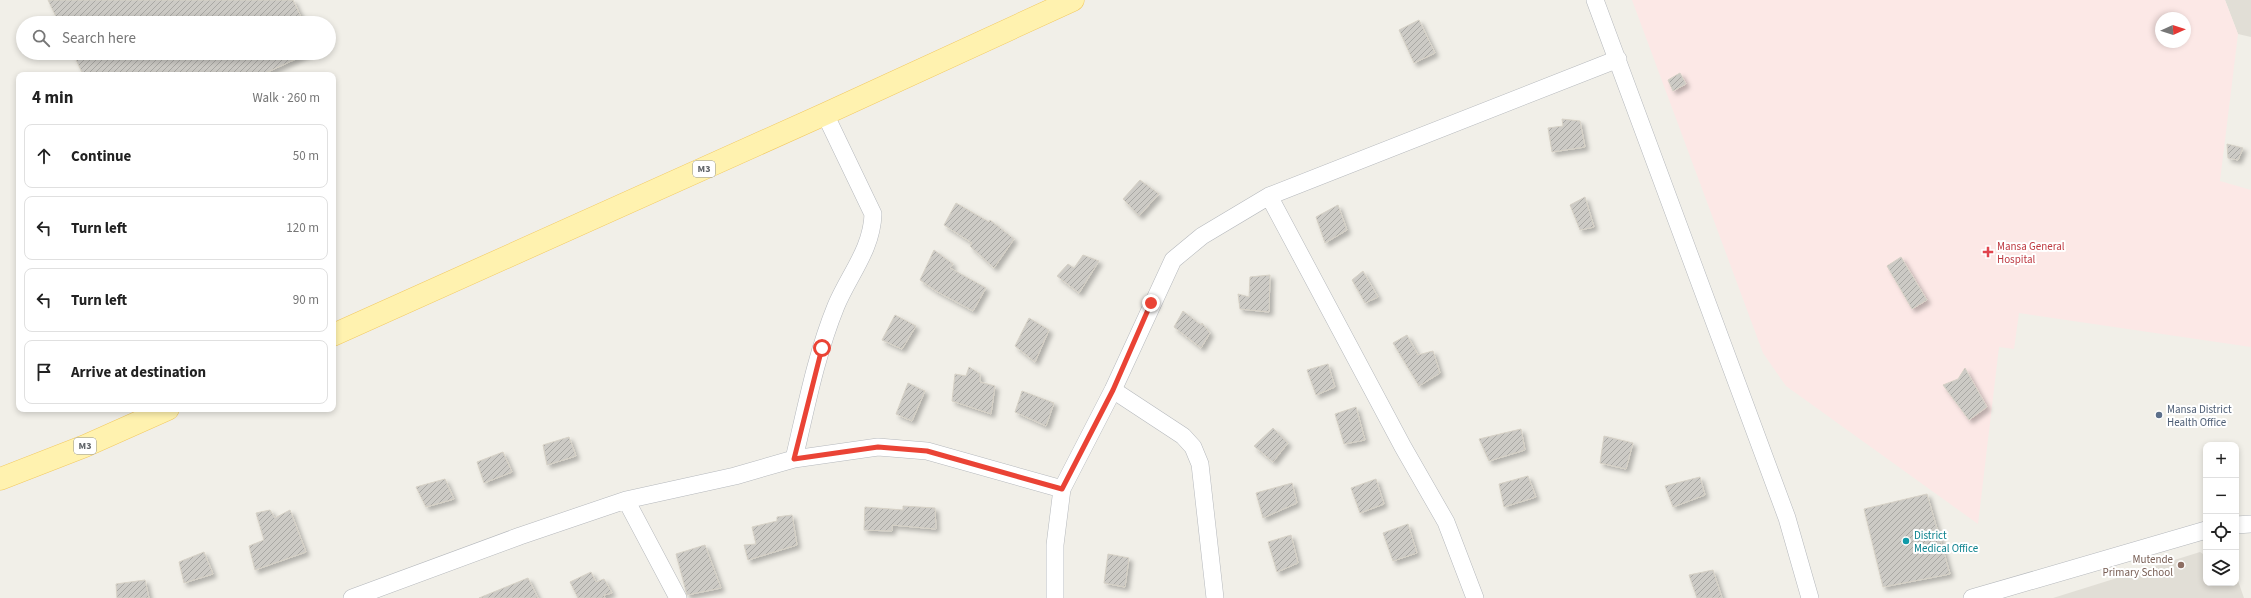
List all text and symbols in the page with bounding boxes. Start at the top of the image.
north arrow [2155,12,2191,48]
search box [16,16,336,60]
icon: search [30,27,52,49]
text: Search here [62,28,136,49]
text: 4 min [32,86,73,110]
text: Walk · 260 m [252,89,320,107]
icon: ahead [33,145,55,167]
text: Continue [71,146,131,167]
text: 50 m [293,147,319,165]
road number: M3 [693,161,715,177]
icon: left [33,217,55,239]
text: Turn left [71,218,127,239]
text: 120 m [286,219,319,237]
place label: Mansa General Hospital [1997,239,2065,267]
marker: Mansa General Hospital [1982,246,1994,258]
icon: left [33,289,55,311]
text: Turn left [71,290,127,311]
text: 90 m [293,291,319,309]
route end [1142,294,1160,312]
route start [813,339,831,357]
icon: arrive [33,361,55,383]
text: Arrive at destination [71,362,206,383]
place label: Mansa District Health Office [2167,402,2232,430]
marker: Mansa District Health Office [2154,410,2164,420]
road number: M3 [74,438,96,454]
map controls [2203,442,2239,586]
button: + [2203,442,2239,478]
button: − [2203,478,2239,514]
button: locate [2203,514,2239,550]
place label: District Medical Office [1914,528,1979,556]
marker: District Medical Office [1901,536,1911,546]
button: layers [2203,550,2239,586]
place label: Mutende Primary School [2103,552,2174,580]
marker: Mutende Primary School [2176,560,2186,570]

